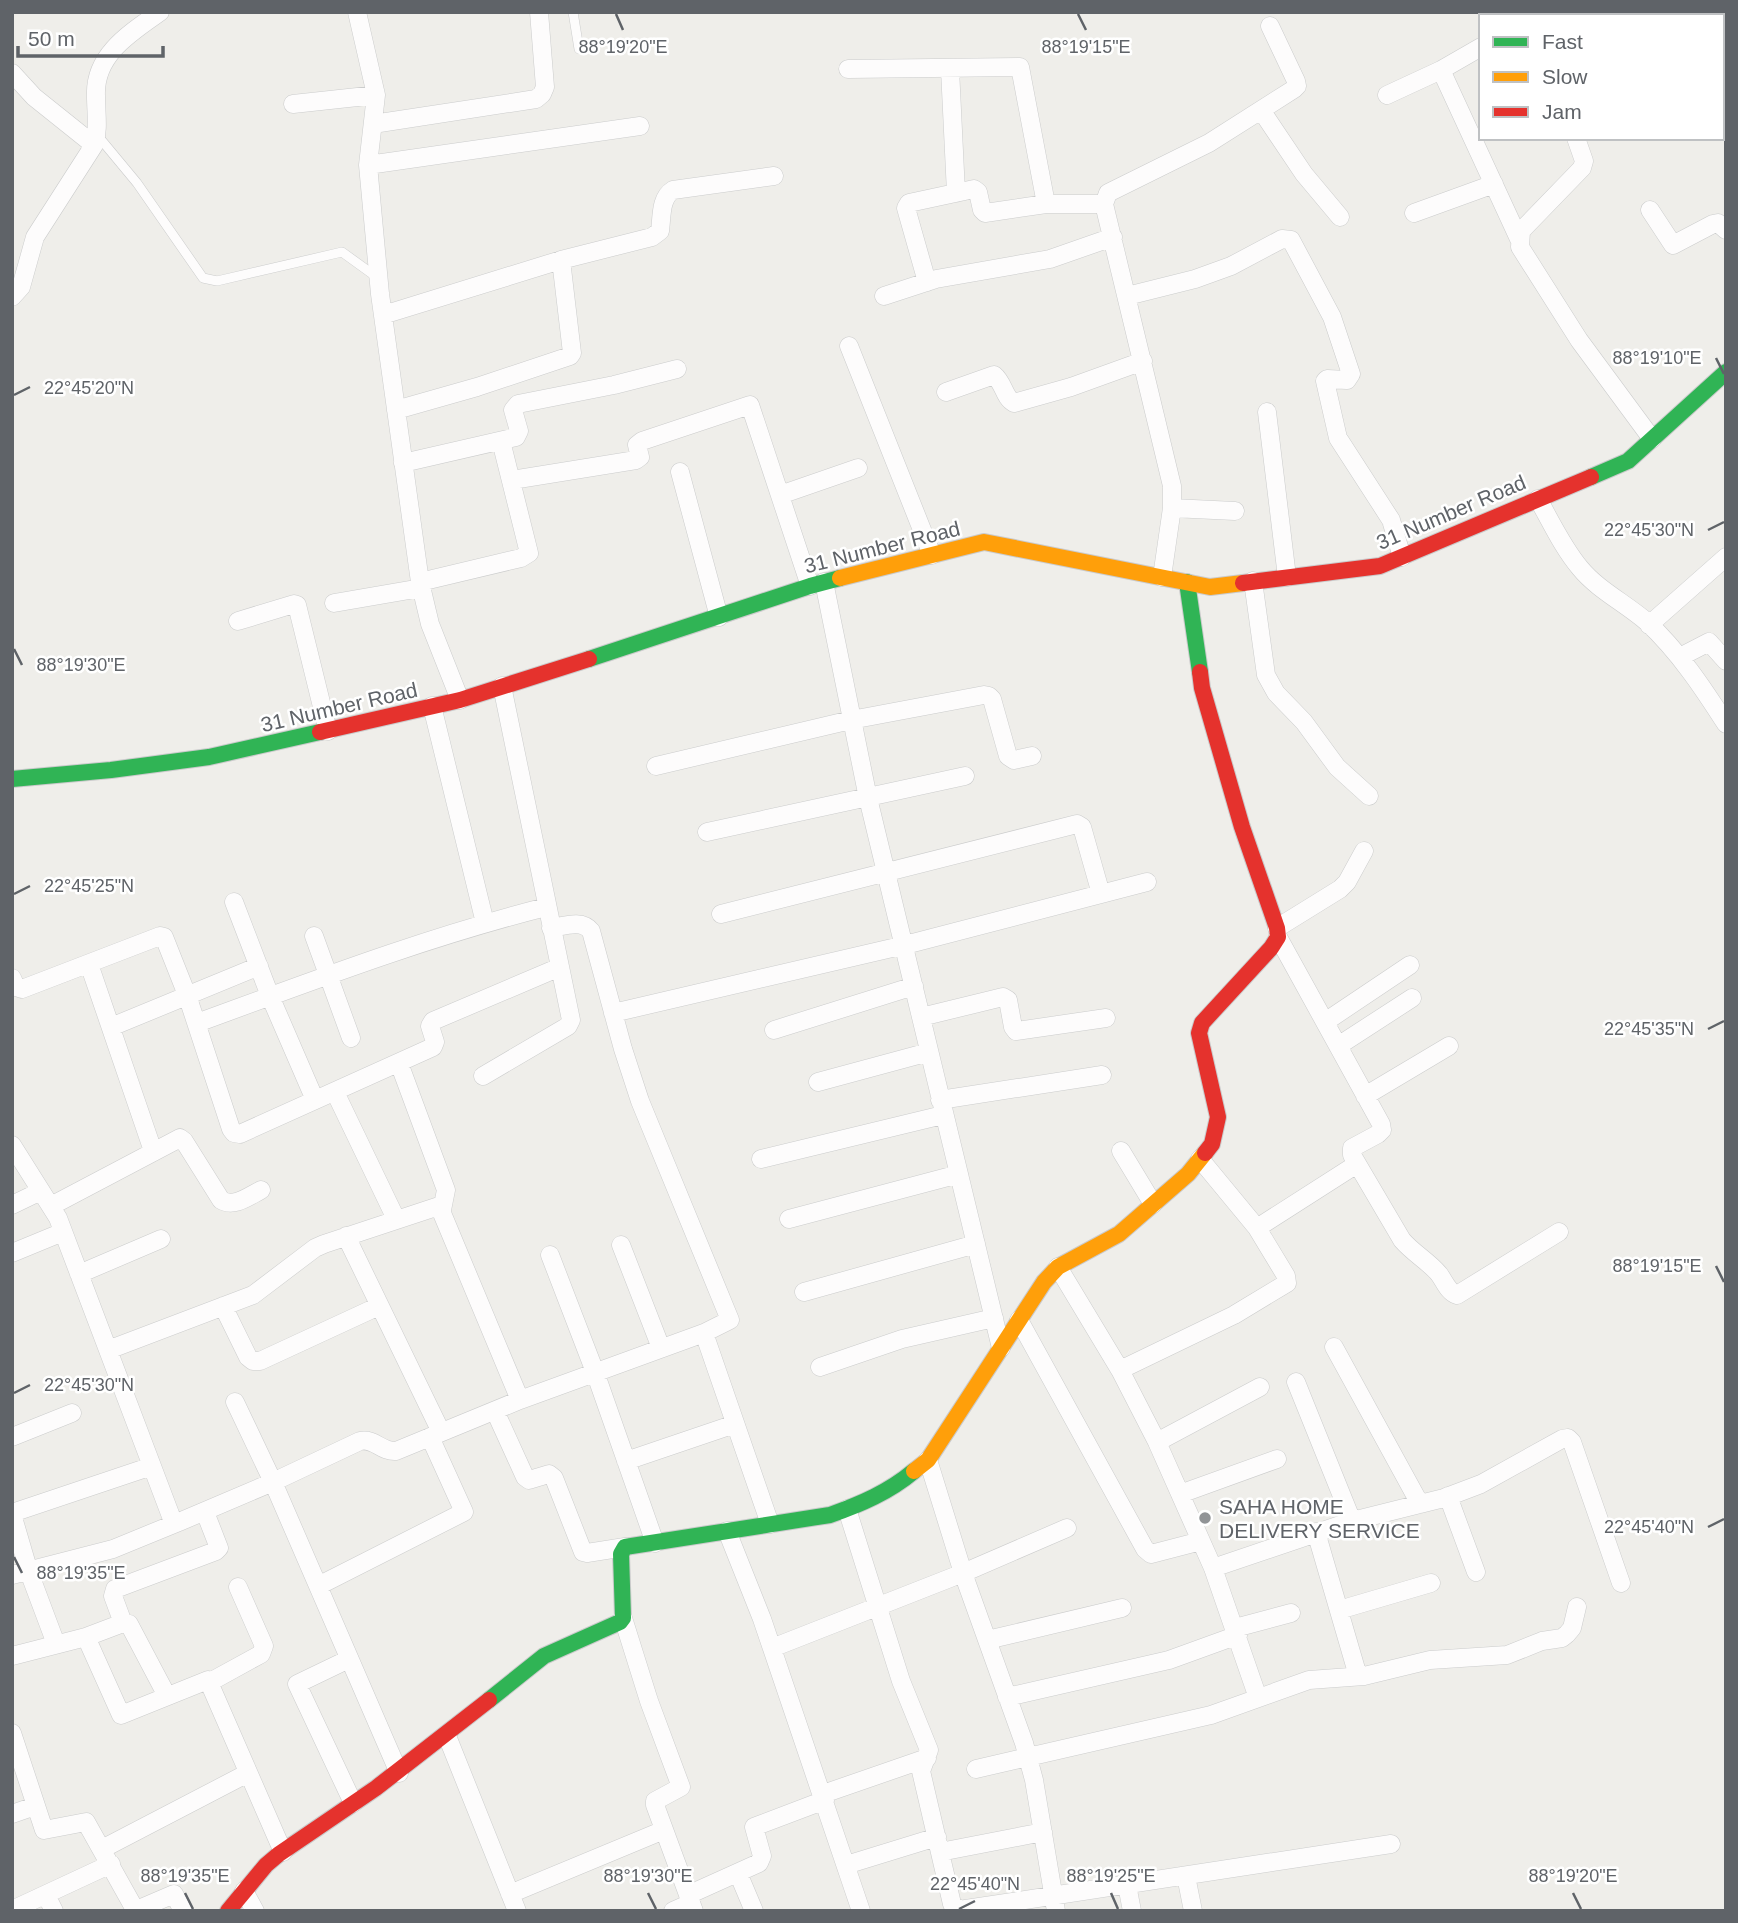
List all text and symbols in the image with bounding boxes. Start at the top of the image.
scale bar [18,14,163,58]
legend [1479,14,1724,140]
text: 50 m [28,27,75,50]
text: Fast [1542,30,1583,53]
text: 88°19'20"E [578,37,668,57]
text: 88°19'15"E [1041,37,1131,57]
text: Slow [1542,65,1588,88]
text: Jam [1542,100,1582,123]
text: 88°19'10"E [1612,348,1702,368]
text: 22°45'20"N [44,378,134,398]
street label: 31 Number Road [1373,470,1529,554]
street label: 31 Number Road [802,516,962,578]
text: 22°45'30"N [1604,520,1694,540]
text: 88°19'30"E [36,655,126,675]
street label: 31 Number Road [259,678,419,736]
text: 22°45'25"N [44,876,134,896]
text: 22°45'35"N [1604,1019,1694,1039]
text: 88°19'15"E [1612,1256,1702,1276]
text: 22°45'30"N [44,1375,134,1395]
place label: SAHA HOME DELIVERY SERVICE [1219,1495,1420,1542]
marker: SAHA HOME DELIVERY SERVICE [1197,1510,1213,1526]
text: 22°45'40"N [1604,1517,1694,1537]
text: 88°19'35"E [36,1563,126,1583]
text: 88°19'35"E [140,1866,230,1886]
text: 88°19'30"E [603,1866,693,1886]
text: 88°19'25"E [1066,1866,1156,1886]
text: 88°19'20"E [1528,1866,1618,1886]
text: 22°45'40"N [930,1874,1020,1894]

